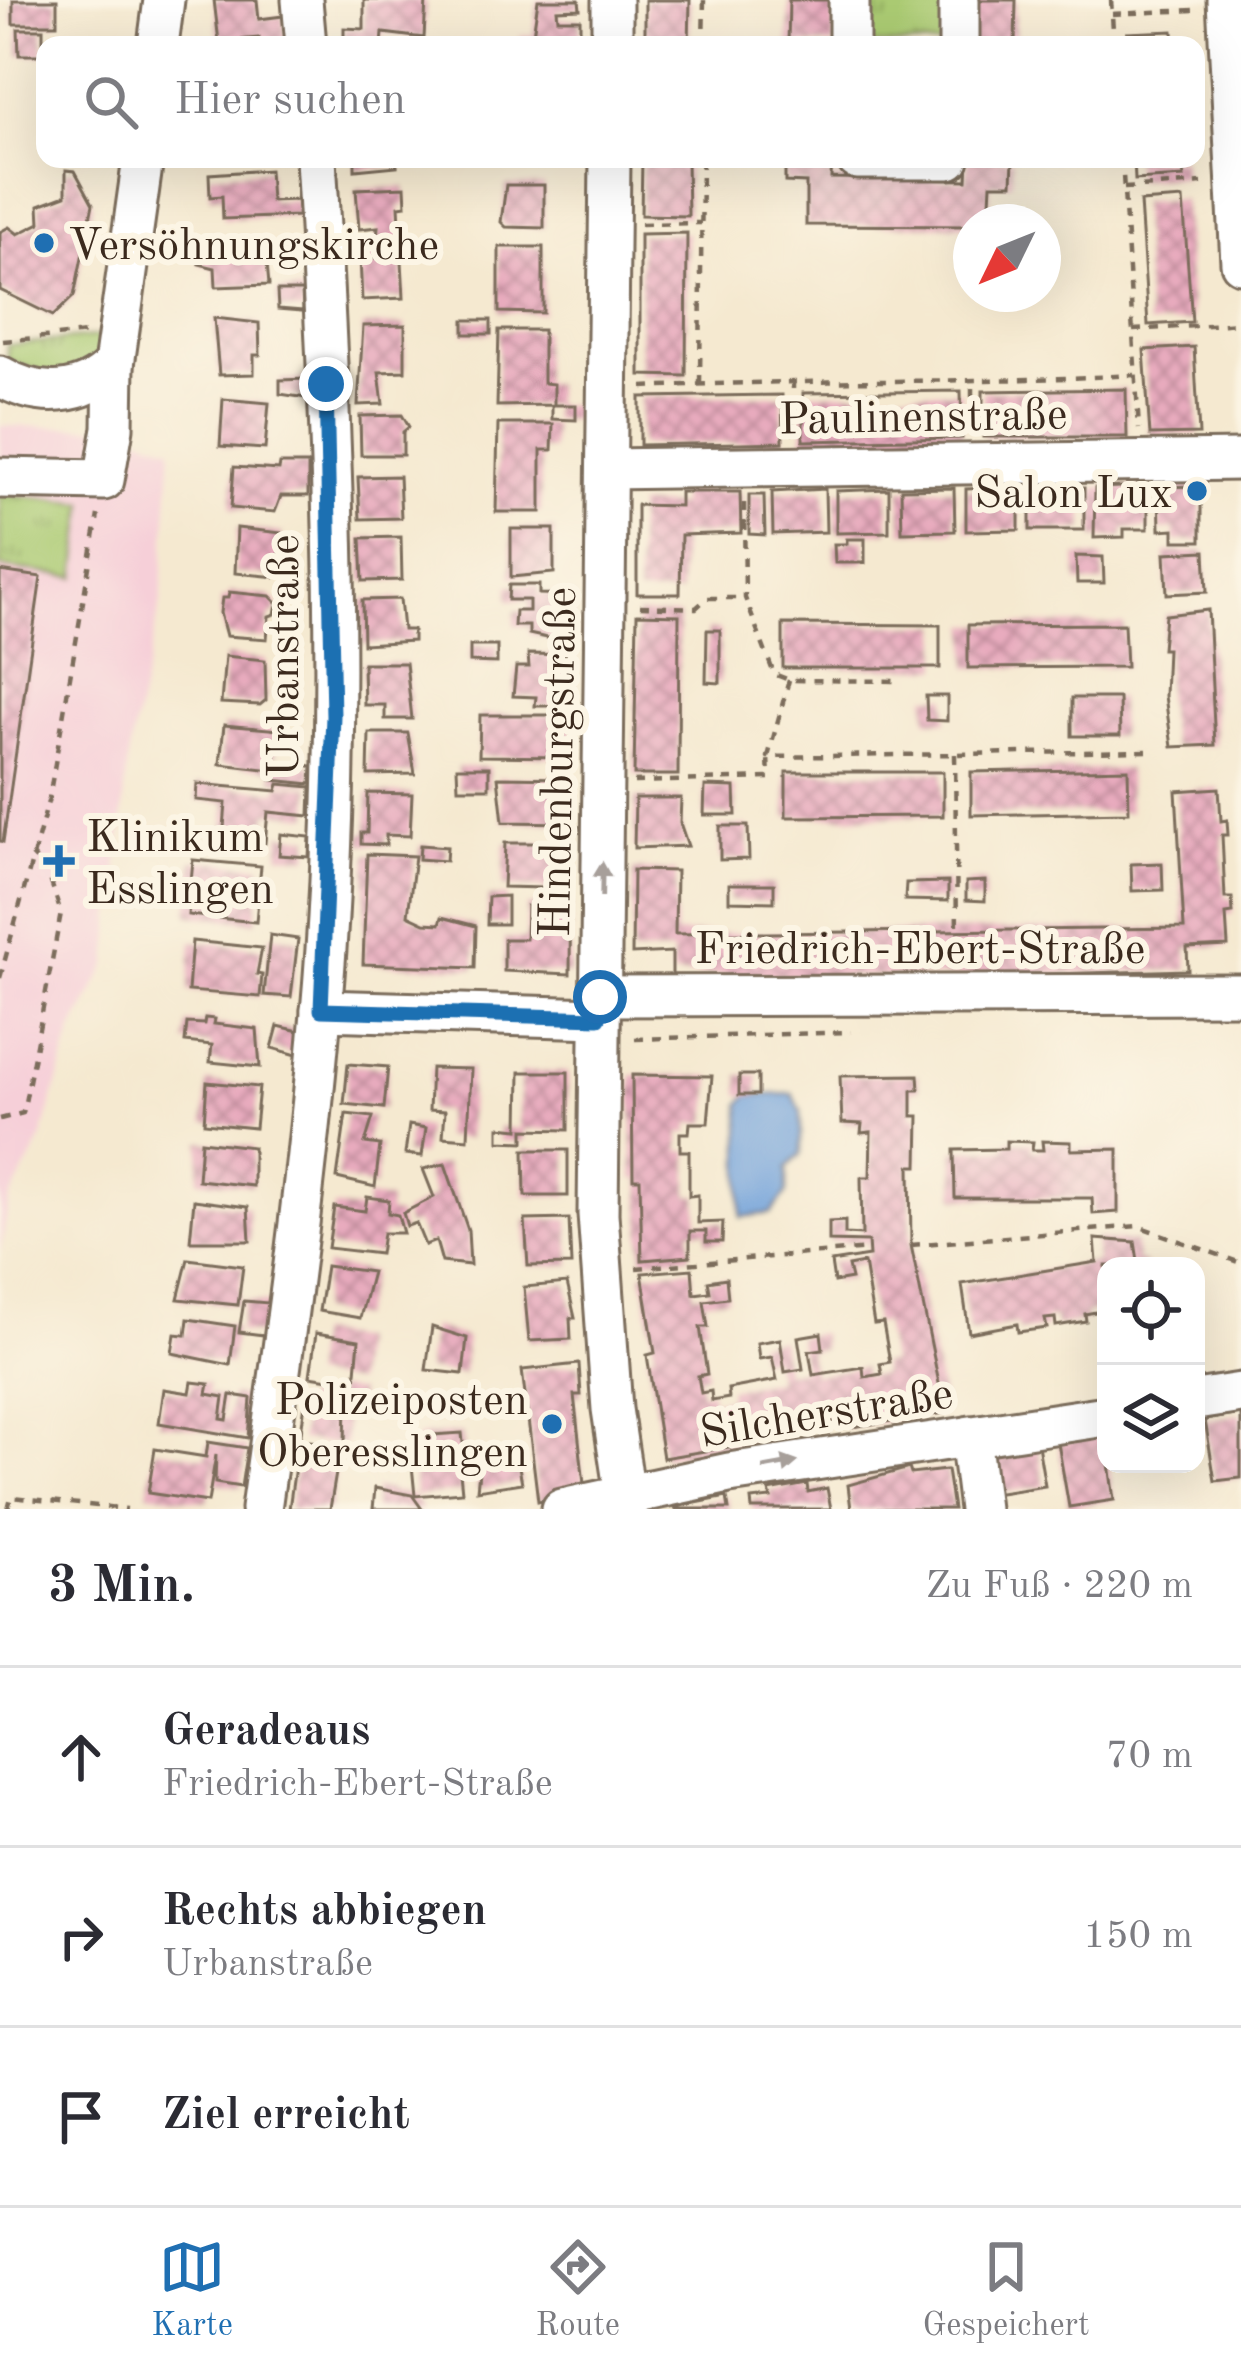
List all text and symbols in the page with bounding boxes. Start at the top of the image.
search box [36,36,1205,168]
icon: search [78,69,144,135]
text: Hier suchen [174,79,406,124]
north arrow [953,204,1061,312]
place label: Versöhnungskirche [68,225,439,270]
marker: Versöhnungskirche [31,230,57,256]
route end [299,357,353,411]
street label: Paulinenstraße [778,394,1068,445]
place label: Salon Lux [974,473,1173,518]
marker: Salon Lux [1184,478,1210,504]
street label: Urbanstraße [264,534,309,778]
street label: Hindenburgstraße [535,586,586,938]
place label: Klinikum Esslingen [86,817,274,914]
marker: Klinikum Esslingen [43,845,75,877]
one-way arrow [592,860,612,898]
street label: Friedrich-Ebert-Straße [695,929,1145,974]
route start [573,970,627,1024]
map controls [1097,1257,1205,1473]
button: locate [1097,1257,1205,1365]
button: layers [1097,1365,1205,1473]
street label: Silcherstraße [697,1373,957,1458]
place label: Polizeiposten Oberesslingen [257,1380,528,1477]
marker: Polizeiposten Oberesslingen [539,1411,565,1437]
one-way arrow [762,1455,800,1473]
text: 3 Min. [48,1562,195,1613]
text: Zu Fuß · 220 m [926,1567,1193,1606]
text: Geradeaus [162,1710,370,1755]
icon: ahead [48,1724,114,1790]
text: 70 m [1106,1737,1193,1776]
text: Friedrich-Ebert-Straße [162,1765,553,1804]
text: Rechts abbiegen [162,1890,487,1935]
icon: right [48,1904,114,1970]
text: 150 m [1083,1917,1193,1956]
text: Urbanstraße [162,1945,373,1984]
icon: arrive [48,2084,114,2150]
text: Ziel erreicht [162,2094,410,2139]
tab: Karte [151,2234,233,2347]
tab: Route [536,2234,620,2347]
tab: Gespeichert [923,2234,1090,2347]

